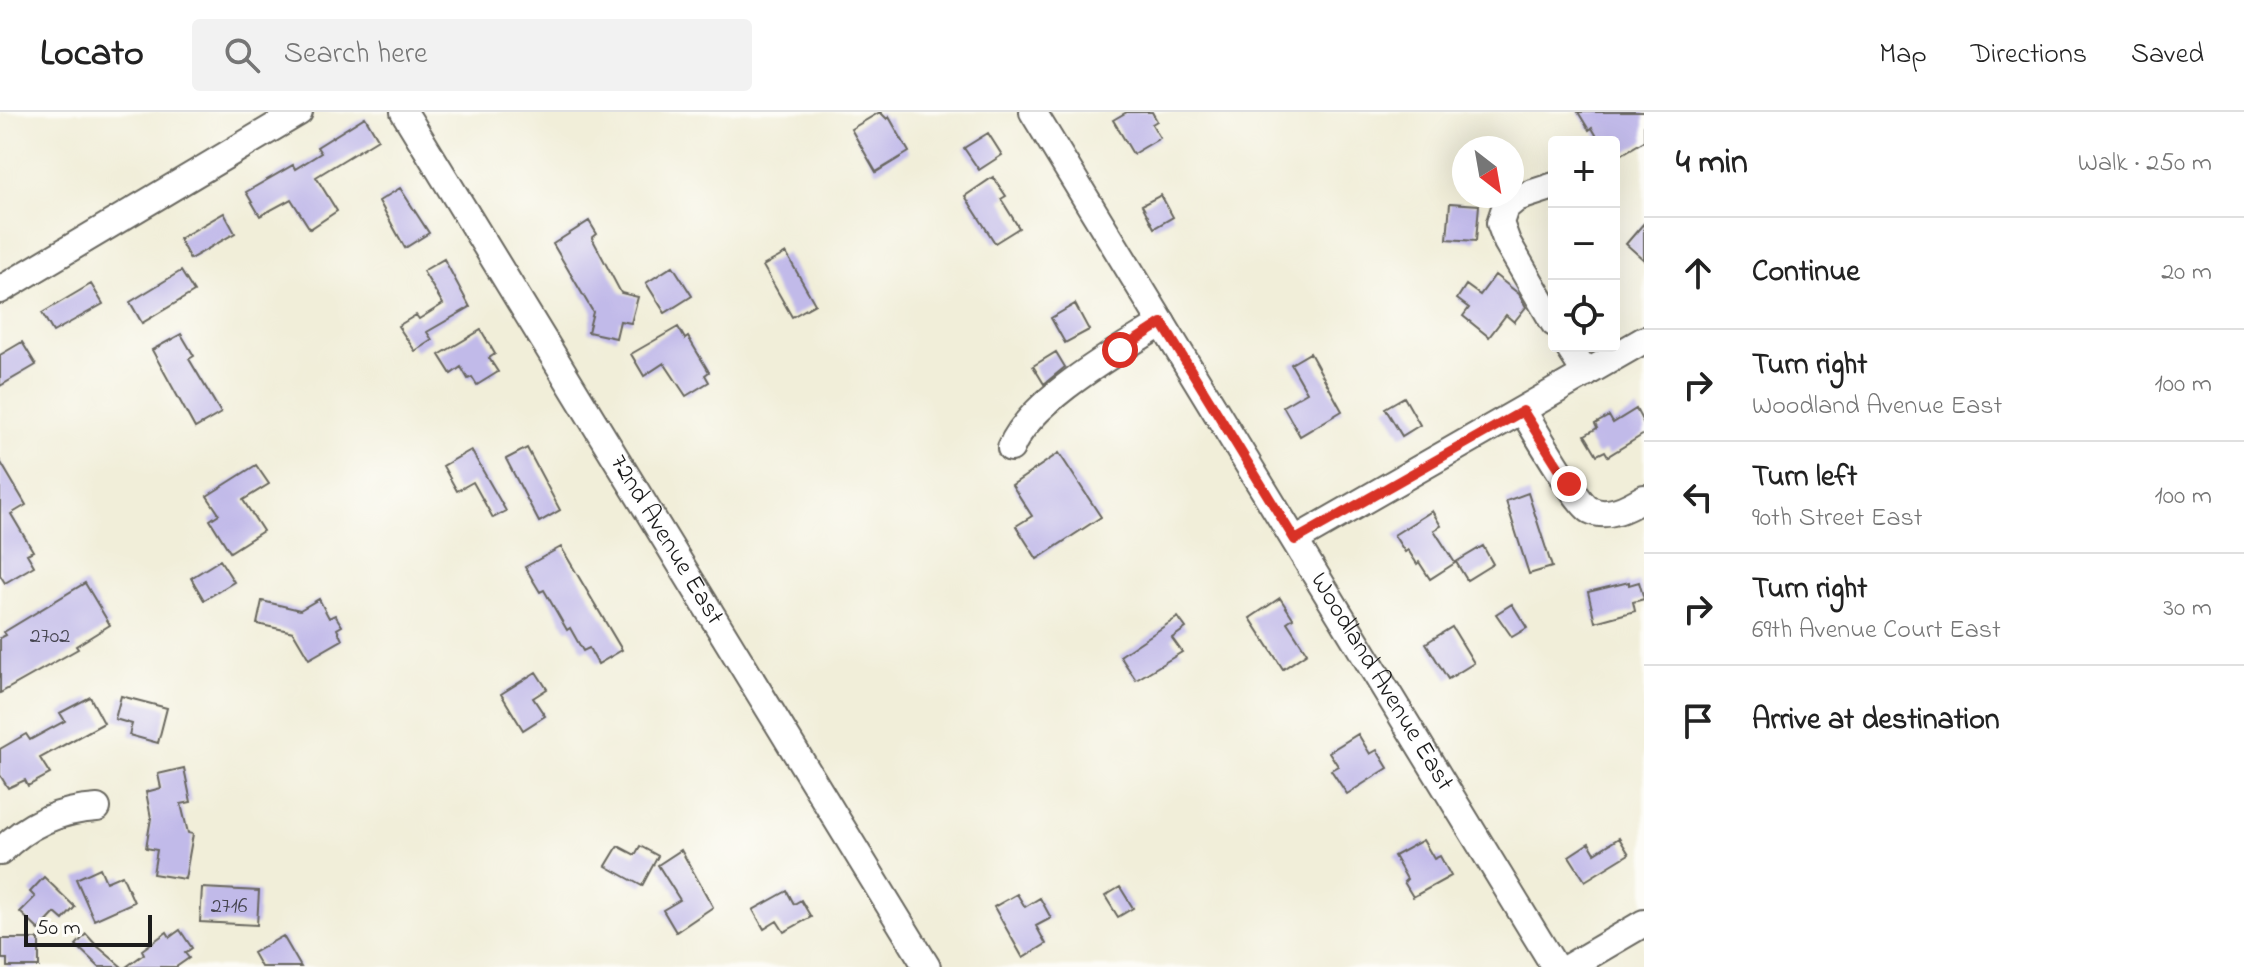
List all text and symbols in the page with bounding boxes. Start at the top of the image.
search box [192,19,752,91]
text: Locato [40,27,144,83]
icon: search [220,33,264,77]
text: Search here [284,33,427,77]
text: Map [1879,35,1927,76]
text: Directions [1971,35,2087,76]
text: Saved [2131,35,2204,76]
north arrow [1452,136,1524,208]
map controls [1548,136,1620,352]
button: + [1548,136,1620,208]
text: 4 min [1676,139,1748,189]
text: Walk · 250 m [2078,145,2212,183]
button: − [1548,208,1620,280]
icon: ahead [1676,251,1720,295]
text: Continue [1752,251,1860,295]
text: 20 m [2161,254,2212,292]
button: locate [1548,280,1620,352]
route start [1102,332,1138,368]
text: Turn right [1752,344,1867,388]
icon: right [1676,363,1720,407]
text: 100 m [2155,366,2212,404]
text: Woodland Avenue East [1752,388,2002,426]
street label: 72nd Avenue East [599,448,733,633]
text: Turn left [1752,456,1857,500]
route end [1551,466,1587,502]
icon: left [1676,475,1720,519]
text: 100 m [2155,478,2212,516]
text: 90th Street East [1752,500,1922,538]
street label: Woodland Avenue East [1300,565,1463,799]
text: Turn right [1752,568,1867,612]
icon: right [1676,587,1720,631]
text: 30 m [2163,590,2212,628]
text: 69th Avenue Court East [1752,612,2001,650]
house number: 2702 [30,621,70,653]
icon: arrive [1676,699,1720,743]
text: Arrive at destination [1752,699,2000,743]
house number: 2716 [211,891,248,923]
scale bar [24,911,152,947]
text: 50 m [36,913,81,945]

